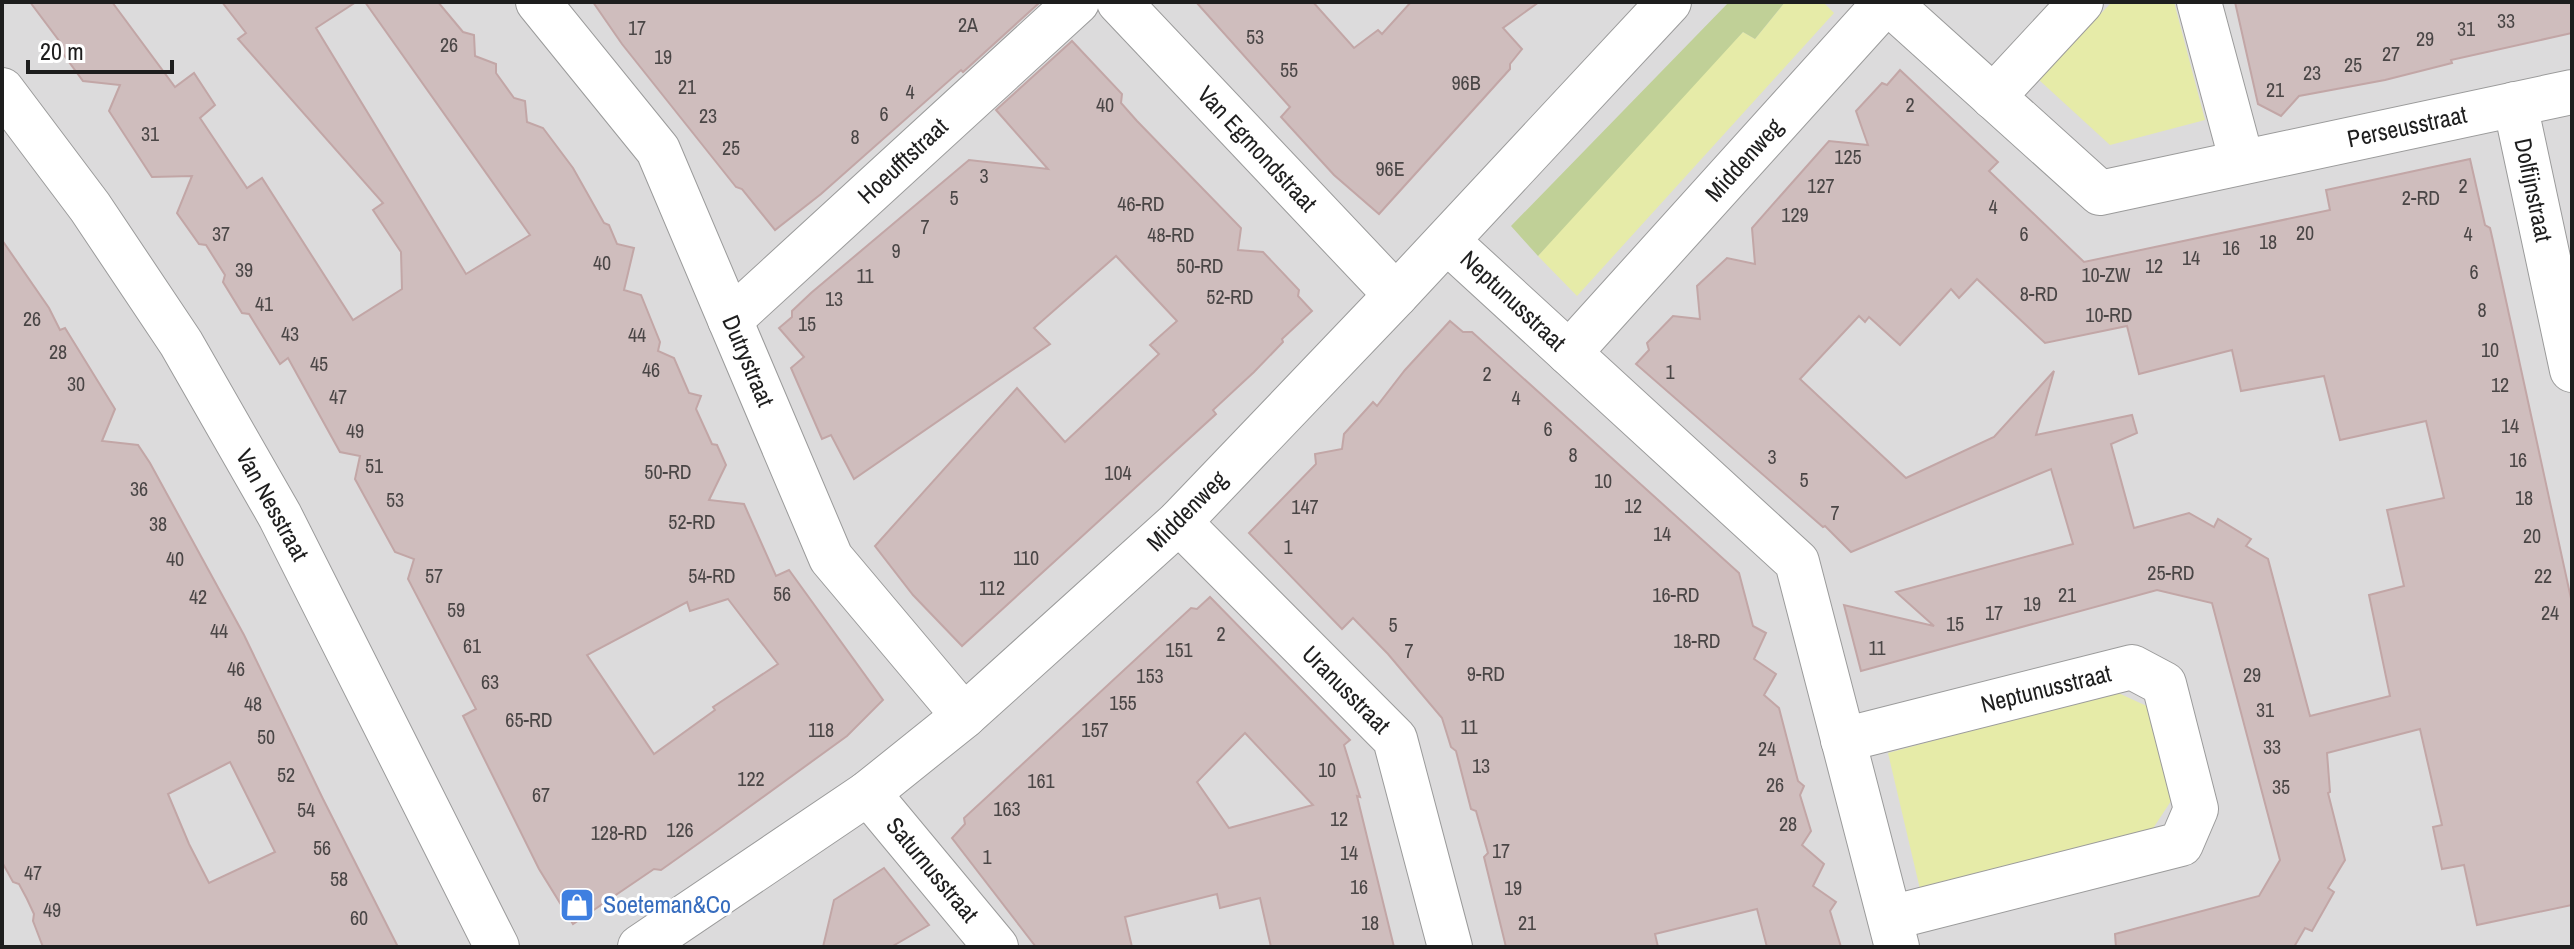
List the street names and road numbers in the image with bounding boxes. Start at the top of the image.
street label: Van Egmondstraat [1191,78,1325,219]
street label: Perseusstraat [2344,98,2470,154]
street label: Hoeufftstraat [850,110,955,210]
street label: Middenweg [1697,111,1789,208]
street label: Dolfijnstraat [2507,135,2561,245]
street label: Neptunusstraat [1454,243,1574,358]
street label: Dutrystraat [715,310,783,412]
street label: Van Nesstraat [229,443,317,567]
street label: Middenweg [1139,463,1234,558]
street label: Uranusstraat [1296,638,1398,741]
street label: Neptunusstraat [1977,656,2115,720]
street label: Saturnusstraat [879,810,986,929]

